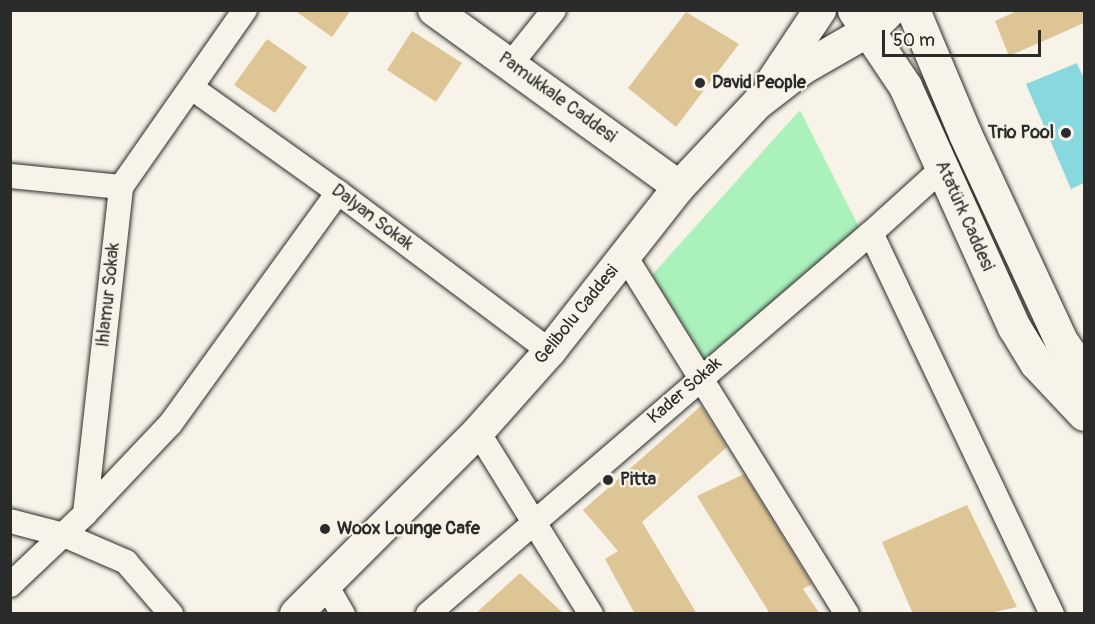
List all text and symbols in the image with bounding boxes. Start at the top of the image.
scale bar [885,18,1044,56]
text: 50 m [893,29,935,52]
street label: Pamukkale Caddesi [494,48,620,148]
place label: David People [712,72,806,94]
marker: David People [693,76,707,90]
place label: Trio Pool [988,122,1054,144]
marker: Trio Pool [1059,126,1073,140]
street label: Atatürk Caddesi [930,157,998,275]
street label: Dalyan Sokak [327,180,417,256]
street label: Ihlamur Sokak [93,242,125,348]
street label: Gelibolu Caddesi [530,261,624,369]
street label: Kader Sokak [644,353,726,429]
place label: Pitta [620,469,656,491]
marker: Pitta [601,473,615,487]
place label: Woox Lounge Cafe [337,518,480,540]
marker: Woox Lounge Cafe [318,522,332,536]

